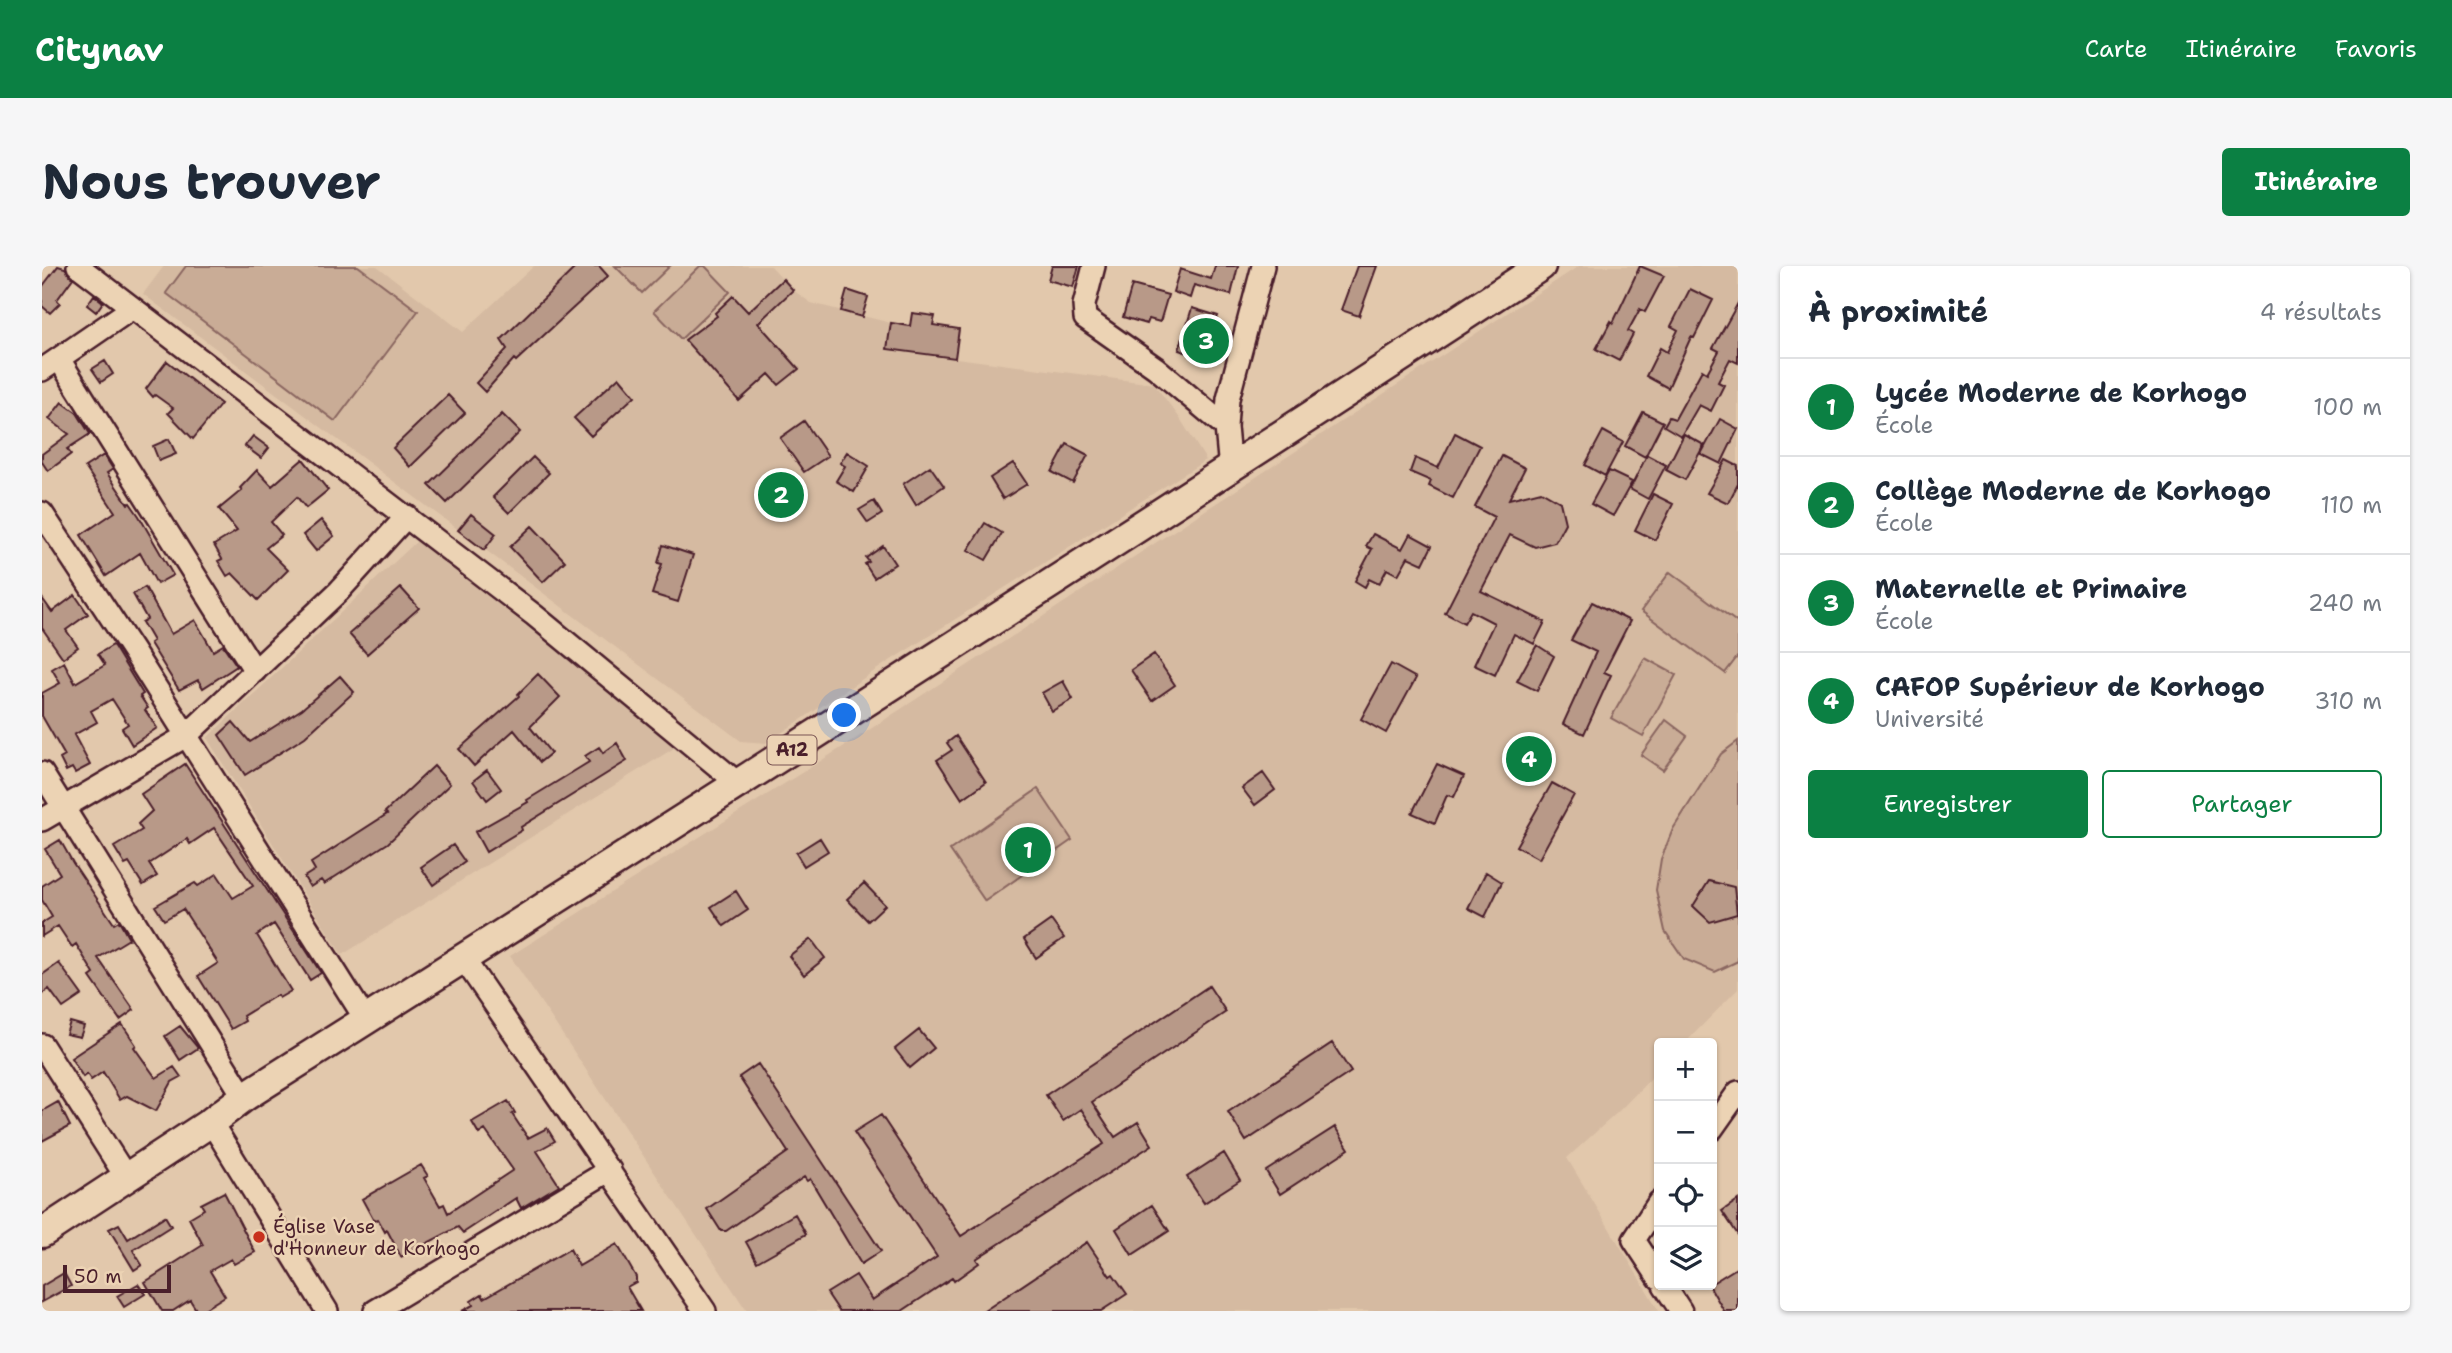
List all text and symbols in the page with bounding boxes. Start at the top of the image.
text: Citynav [35,27,164,72]
text: Carte [2085,33,2148,65]
text: Itinéraire [2186,33,2297,65]
text: Favoris [2335,33,2417,65]
button: Itinéraire [2222,148,2410,216]
text: Nous trouver [42,149,381,215]
text: À proximité [1808,291,1988,332]
text: 4 résultats [2260,297,2382,327]
pin: 3 [1183,315,1229,367]
text: Lycée Moderne de Korhogo [1875,375,2247,410]
text: 1 [1826,392,1836,422]
text: 100 m [2313,392,2382,422]
text: École [1875,410,1934,440]
pin: 2 [758,469,804,521]
text: Collège Moderne de Korhogo [1875,473,2271,508]
text: 2 [1823,490,1839,520]
text: 110 m [2320,490,2382,520]
text: École [1875,508,1934,538]
text: Maternelle et Primaire [1875,571,2187,606]
text: 3 [1823,588,1839,618]
text: 240 m [2308,588,2382,618]
text: École [1875,606,1934,636]
text: CAFOP Supérieur de Korhogo [1875,669,2265,704]
text: 4 [1823,686,1839,716]
text: 310 m [2314,686,2382,716]
your location [827,698,861,732]
text: Université [1875,704,1984,734]
pin: 4 [1506,733,1552,785]
road number: A12 [768,736,816,764]
button: Enregistrer [1808,770,2088,838]
button: Partager [2102,770,2382,838]
pin: 1 [1005,824,1051,876]
map controls [1654,1038,1717,1290]
button: + [1654,1038,1717,1101]
button: − [1654,1101,1717,1164]
button: locate [1654,1164,1717,1227]
place label: Église Vase d'Honneur de Korhogo [273,1213,480,1261]
button: layers [1654,1227,1717,1290]
marker: Église Vase d'Honneur de Korhogo [251,1229,267,1245]
scale bar [63,1262,172,1294]
text: 50 m [74,1264,122,1289]

